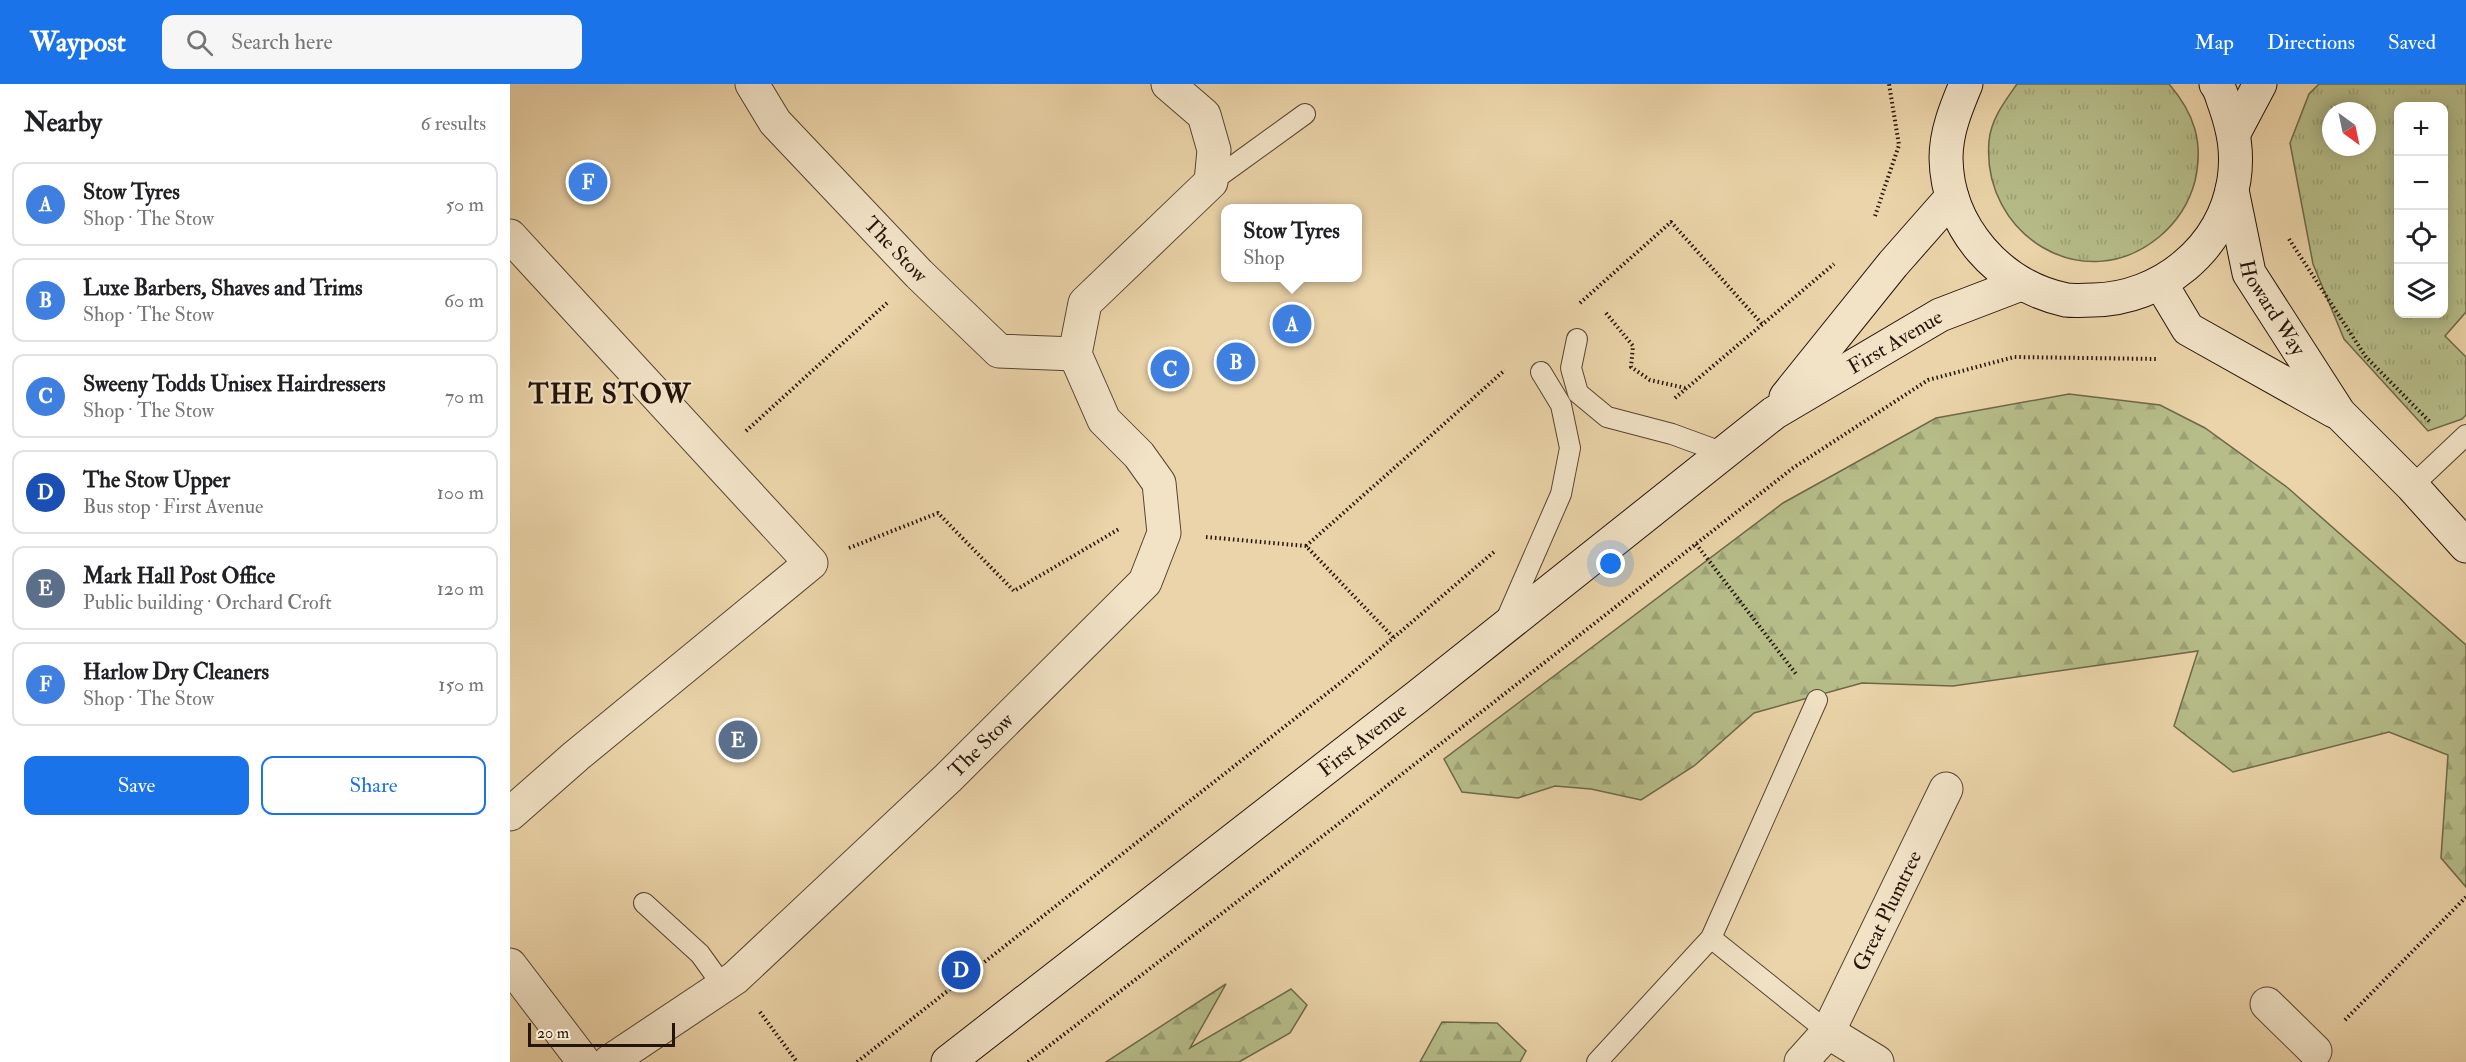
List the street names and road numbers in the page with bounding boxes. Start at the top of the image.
street label: The Stow [858,211,934,290]
street label: Howard Way [2233,258,2312,361]
street label: First Avenue [1843,303,1948,380]
street label: First Avenue [1313,697,1413,783]
street label: The Stow [943,707,1020,784]
street label: Great Plumtree [1847,846,1928,976]

